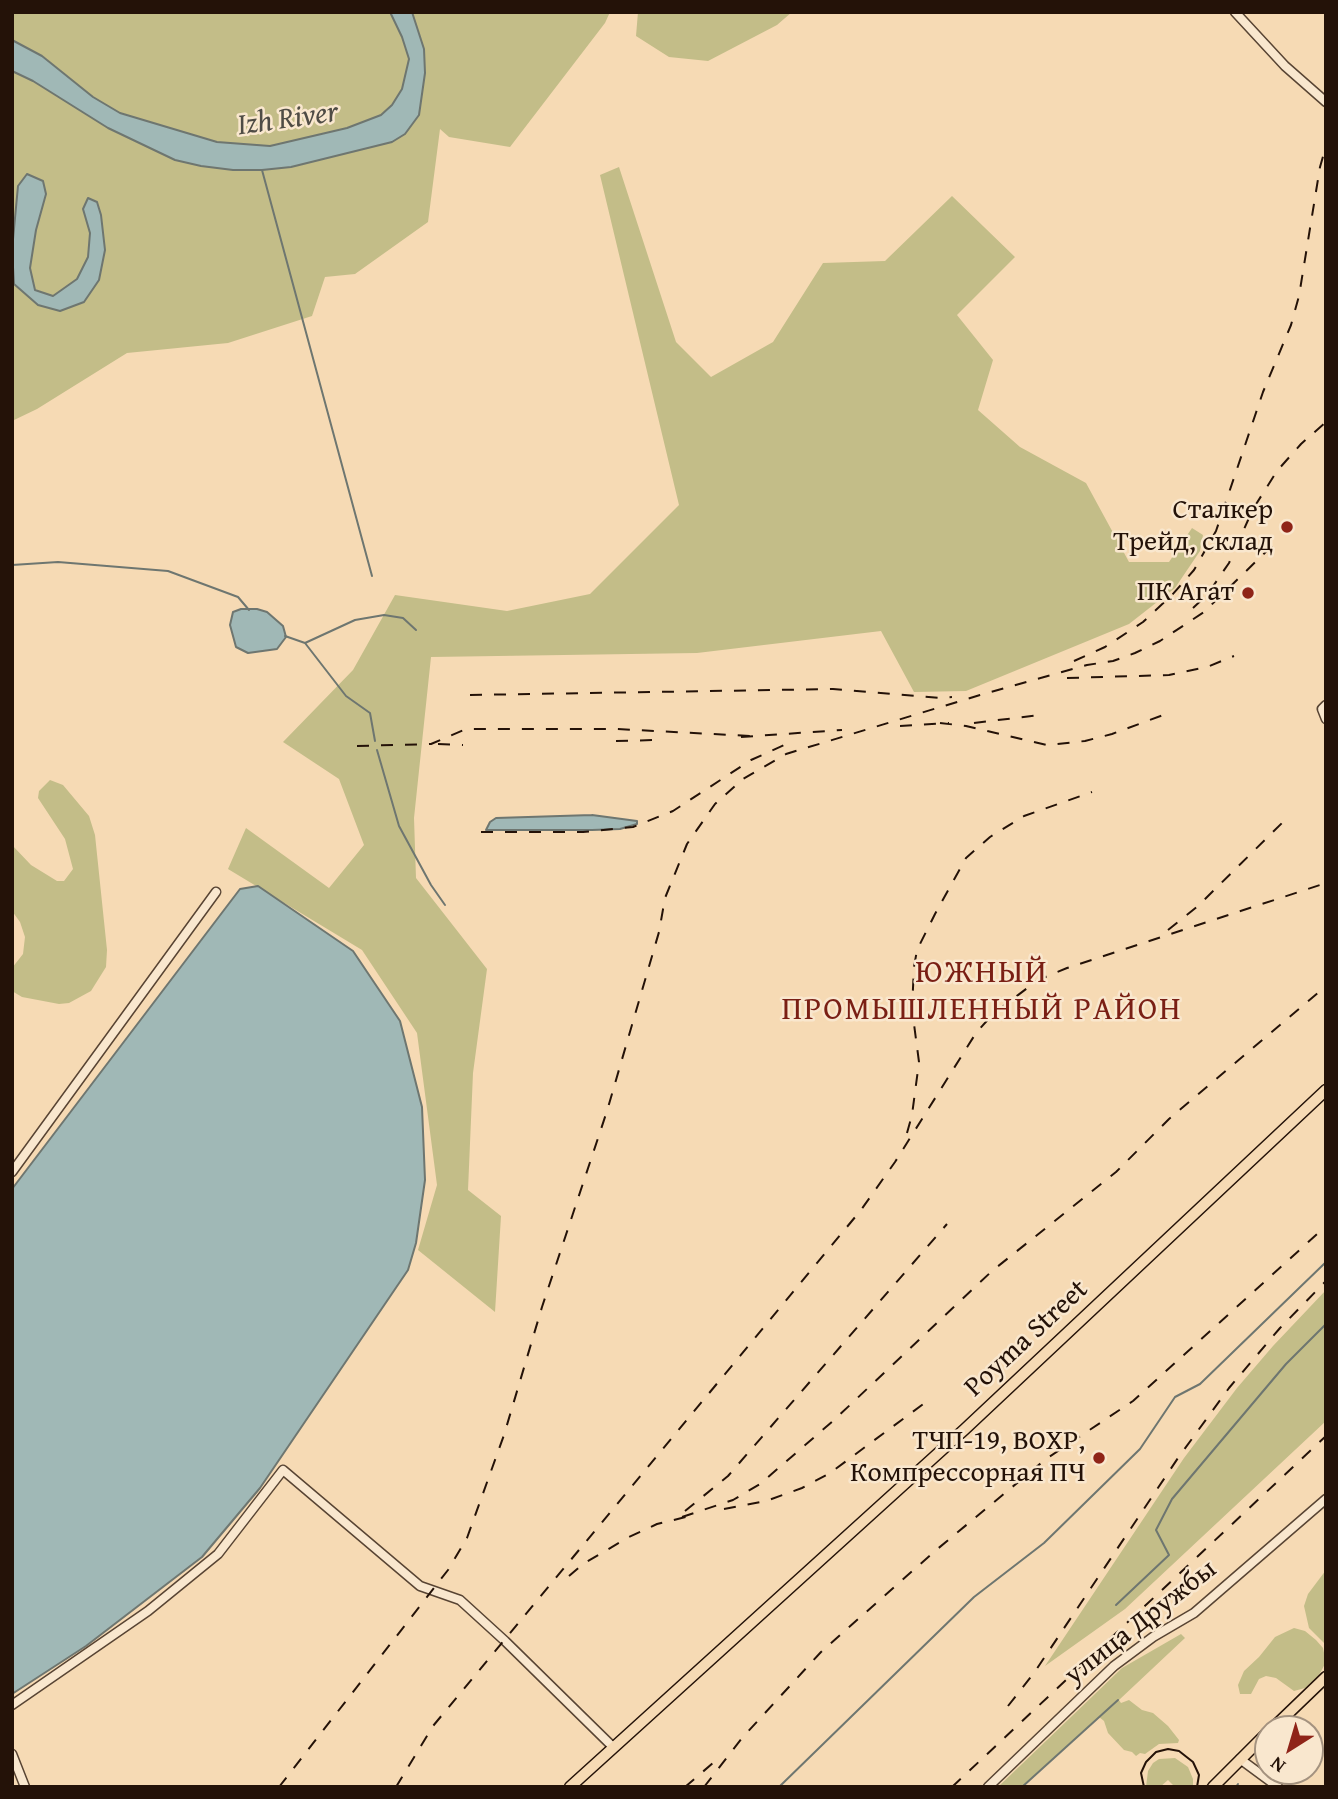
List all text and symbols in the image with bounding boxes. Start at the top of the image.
water label: Izh River [235,95,341,145]
place label: Сталкер Трейд, склад [1113,494,1273,560]
marker: Сталкер Трейд, склад [1279,519,1295,535]
place label: ПК Агат [1137,576,1234,610]
marker: ПК Агат [1240,585,1256,601]
district label: ЮЖНЫЙ ПРОМЫШЛЕННЫЙ РАЙОН [784,955,1180,1030]
street label: Poyma Street [958,1273,1096,1405]
place label: ТЧП-19, ВОХР, Компрессорная ПЧ [850,1425,1085,1491]
marker: ТЧП-19, ВОХР, Компрессорная ПЧ [1091,1450,1107,1466]
street label: улица Дружбы [1058,1553,1224,1693]
north arrow [1254,1715,1324,1785]
text: N [1264,1750,1291,1780]

